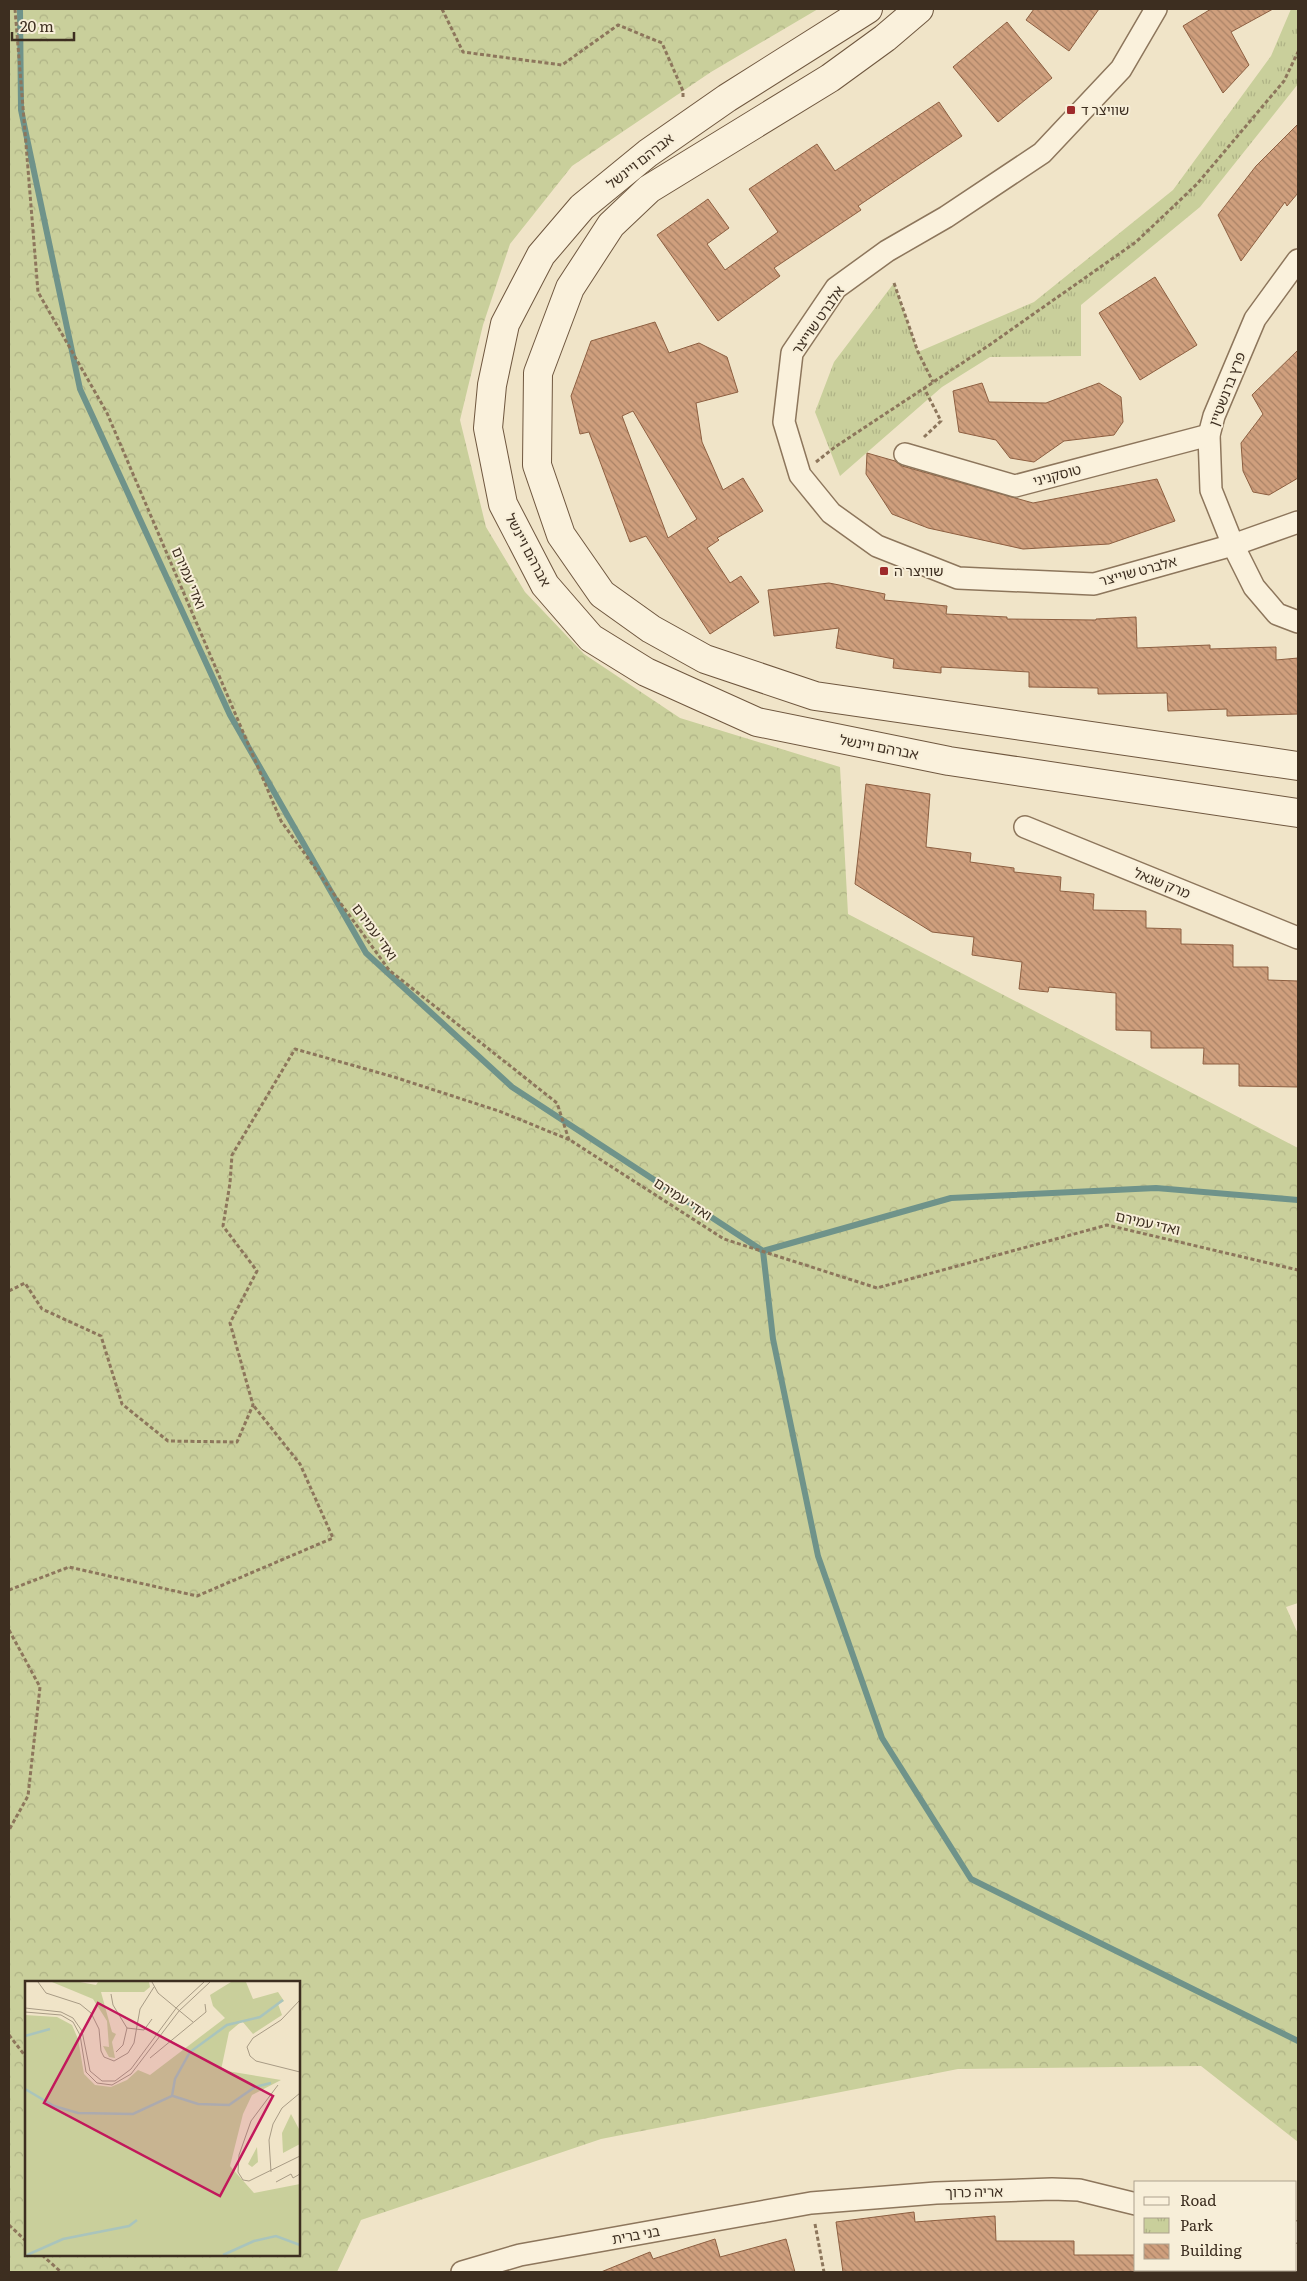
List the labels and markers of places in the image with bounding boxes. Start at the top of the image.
place label: שוויצר ד [1081,99,1129,119]
marker: שוויצר ד [1065,104,1077,116]
place label: שוויצר ה [894,560,943,580]
marker: שוויצר ה [878,565,890,577]

